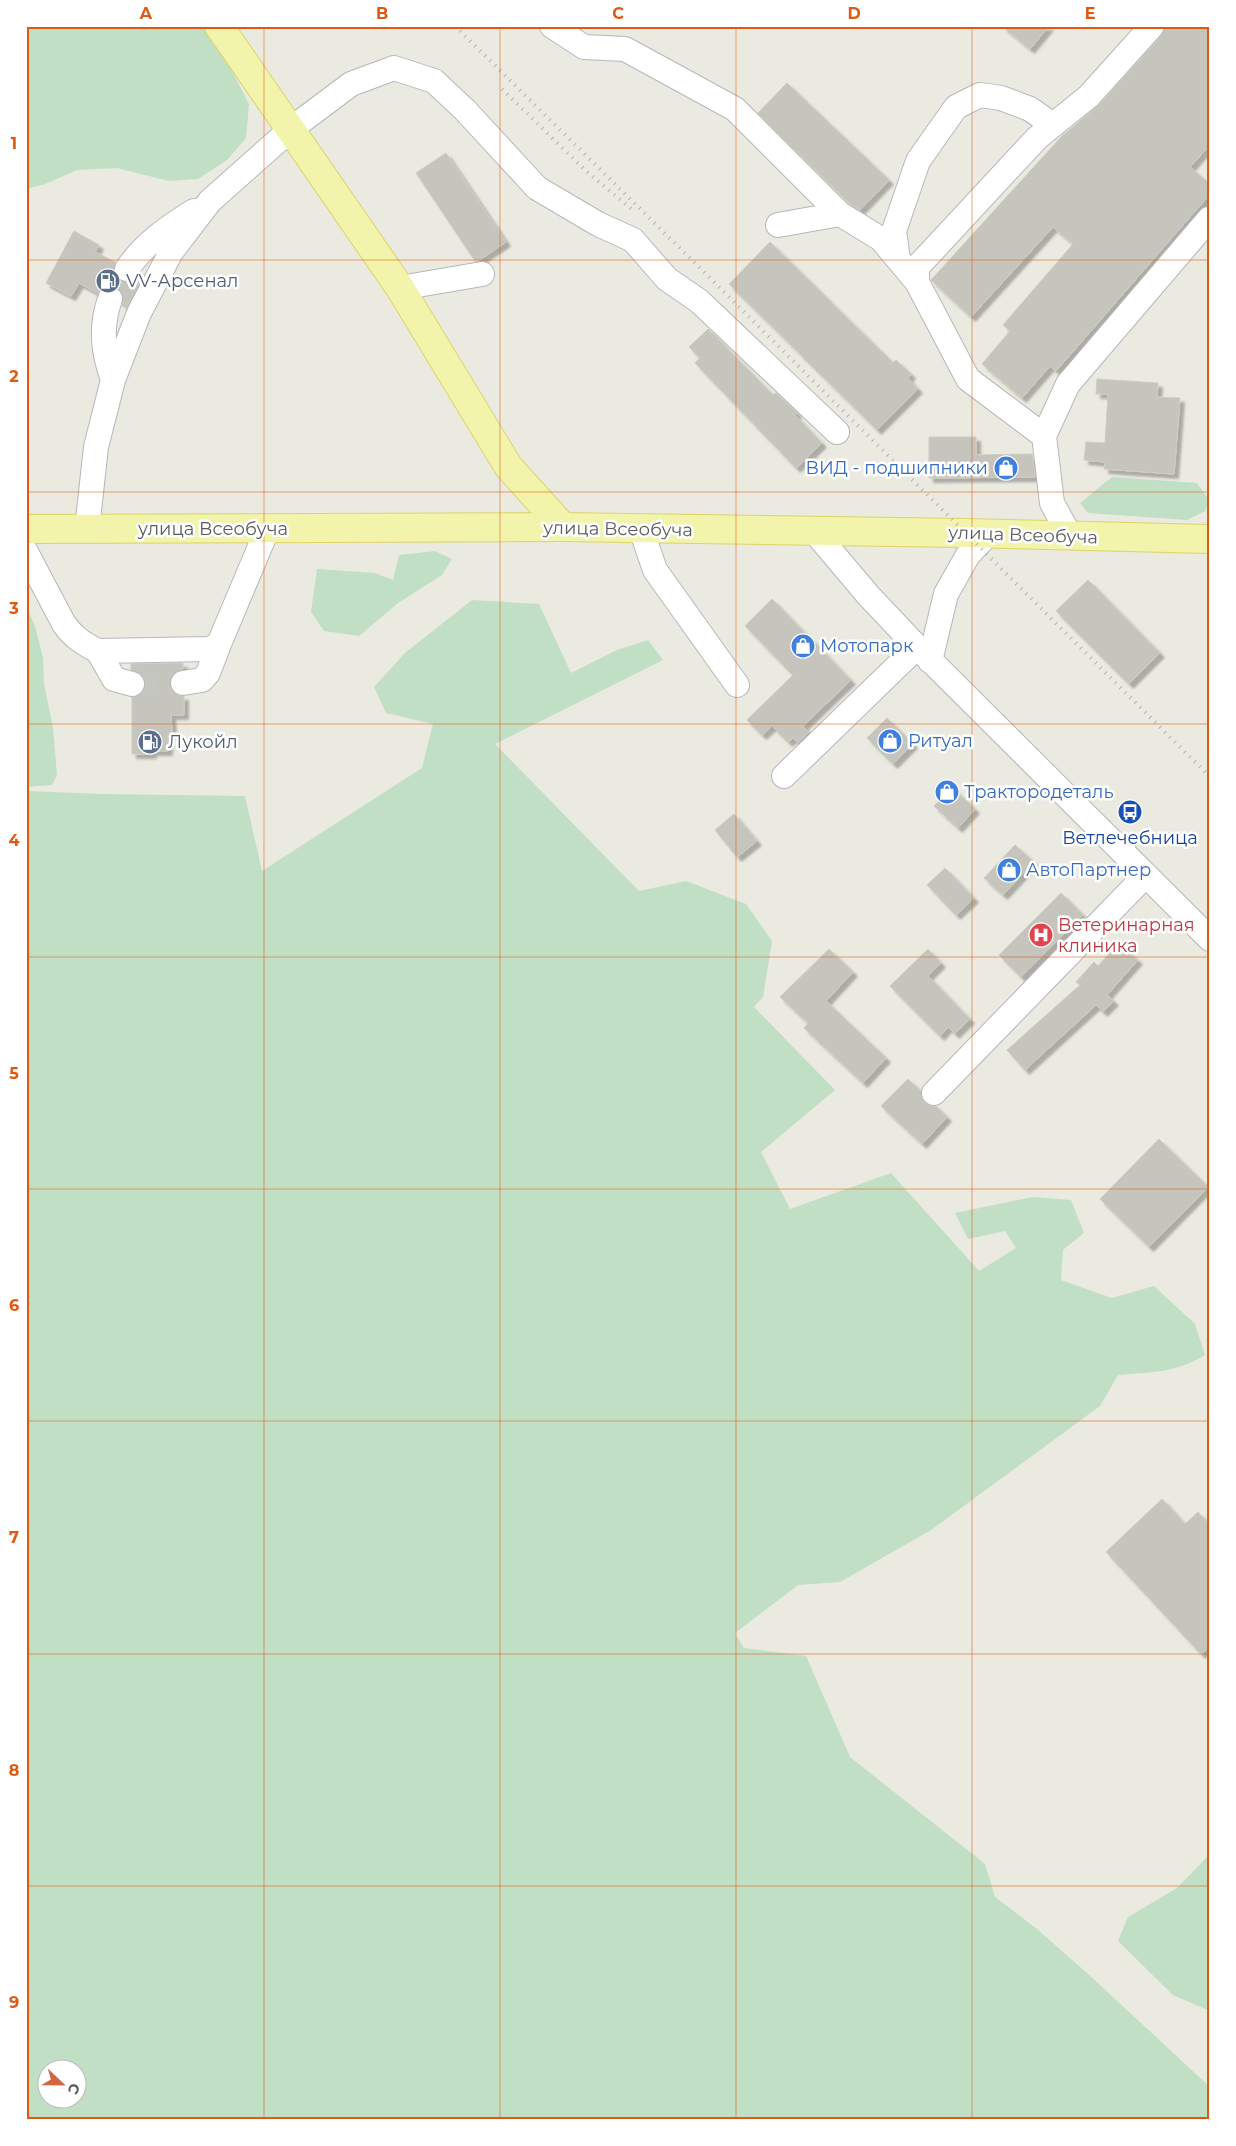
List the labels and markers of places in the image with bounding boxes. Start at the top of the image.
fuel station icon: VV-Арсенал [95,268,121,294]
place label: VV-Арсенал [126,270,238,292]
shop icon: ВИД - подшипники [993,455,1019,481]
place label: ВИД - подшипники [805,457,988,479]
shop icon: Мотопарк [790,633,816,659]
place label: Мотопарк [820,635,914,657]
shop icon: Ритуал [877,728,903,754]
fuel station icon: Лукойл [137,729,163,755]
place label: Ритуал [908,730,973,752]
place label: Лукойл [168,731,238,753]
shop icon: Трактородеталь [934,779,960,805]
place label: Трактородеталь [964,781,1114,803]
bus stop icon: Ветлечебница [1117,799,1143,825]
place label: Ветлечебница [1062,827,1198,849]
shop icon: АвтоПартнер [996,857,1022,883]
place label: АвтоПартнер [1026,859,1151,881]
place label: Ветеринарная клиника [1058,914,1195,957]
hospital icon: Ветеринарная клиника [1028,922,1054,948]

